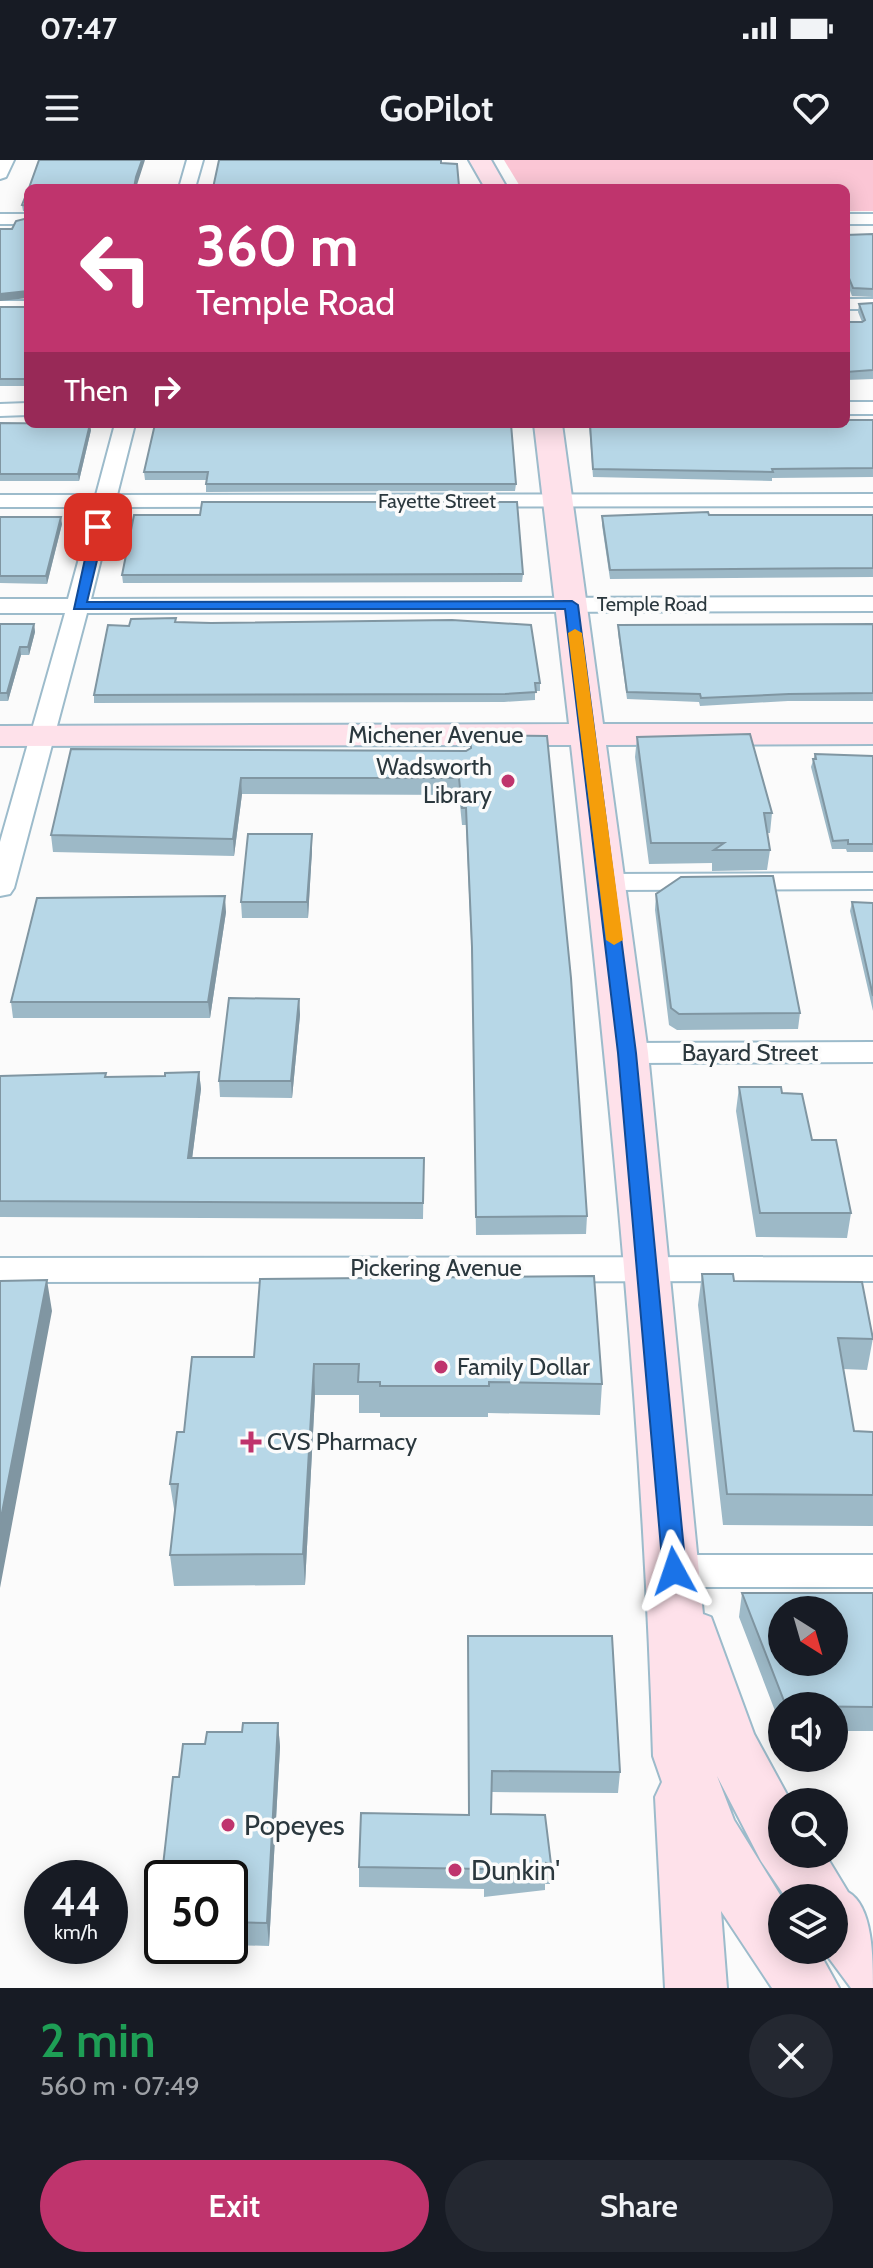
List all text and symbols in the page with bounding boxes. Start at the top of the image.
text: 07:47 [40,10,117,47]
icon: menu [40,86,84,130]
text: GoPilot [380,86,493,130]
icon: heart [789,86,833,130]
text: 360 m [196,212,358,280]
icon: left [64,216,168,320]
text: Temple Road [196,280,395,324]
icon: right [144,368,188,412]
text: Then [64,372,128,409]
street label: Fayette Street [378,489,496,513]
pin [64,493,132,561]
icon: arrive [76,505,120,549]
street label: Temple Road [597,592,707,616]
street label: Michener Avenue [348,720,524,749]
place label: Wadsworth Library [376,752,492,809]
marker: Wadsworth Library [499,772,517,790]
street label: Bayard Street [682,1038,818,1067]
street label: Pickering Avenue [350,1253,522,1282]
place label: Family Dollar [457,1352,590,1381]
marker: Family Dollar [432,1358,450,1376]
place label: CVS Pharmacy [267,1427,417,1456]
marker: CVS Pharmacy [242,1433,260,1451]
position arrow [632,1529,716,1613]
north arrow [768,1596,848,1676]
map controls [768,1596,848,1964]
button: sound [768,1692,848,1772]
button: search [768,1788,848,1868]
place label: Popeyes [244,1808,345,1842]
marker: Popeyes [219,1816,237,1834]
place label: Dunkin' [471,1853,560,1887]
speed limit sign: 50 [144,1860,248,1964]
marker: Dunkin' [446,1861,464,1879]
text: 44 [51,1877,101,1926]
button: layers [768,1884,848,1964]
text: km/h [54,1920,98,1944]
text: 2 min [40,2011,156,2069]
button: close [749,2014,833,2098]
text: 560 m · 07:49 [40,2070,200,2102]
button: Exit [40,2160,429,2252]
button: Share [445,2160,833,2252]

